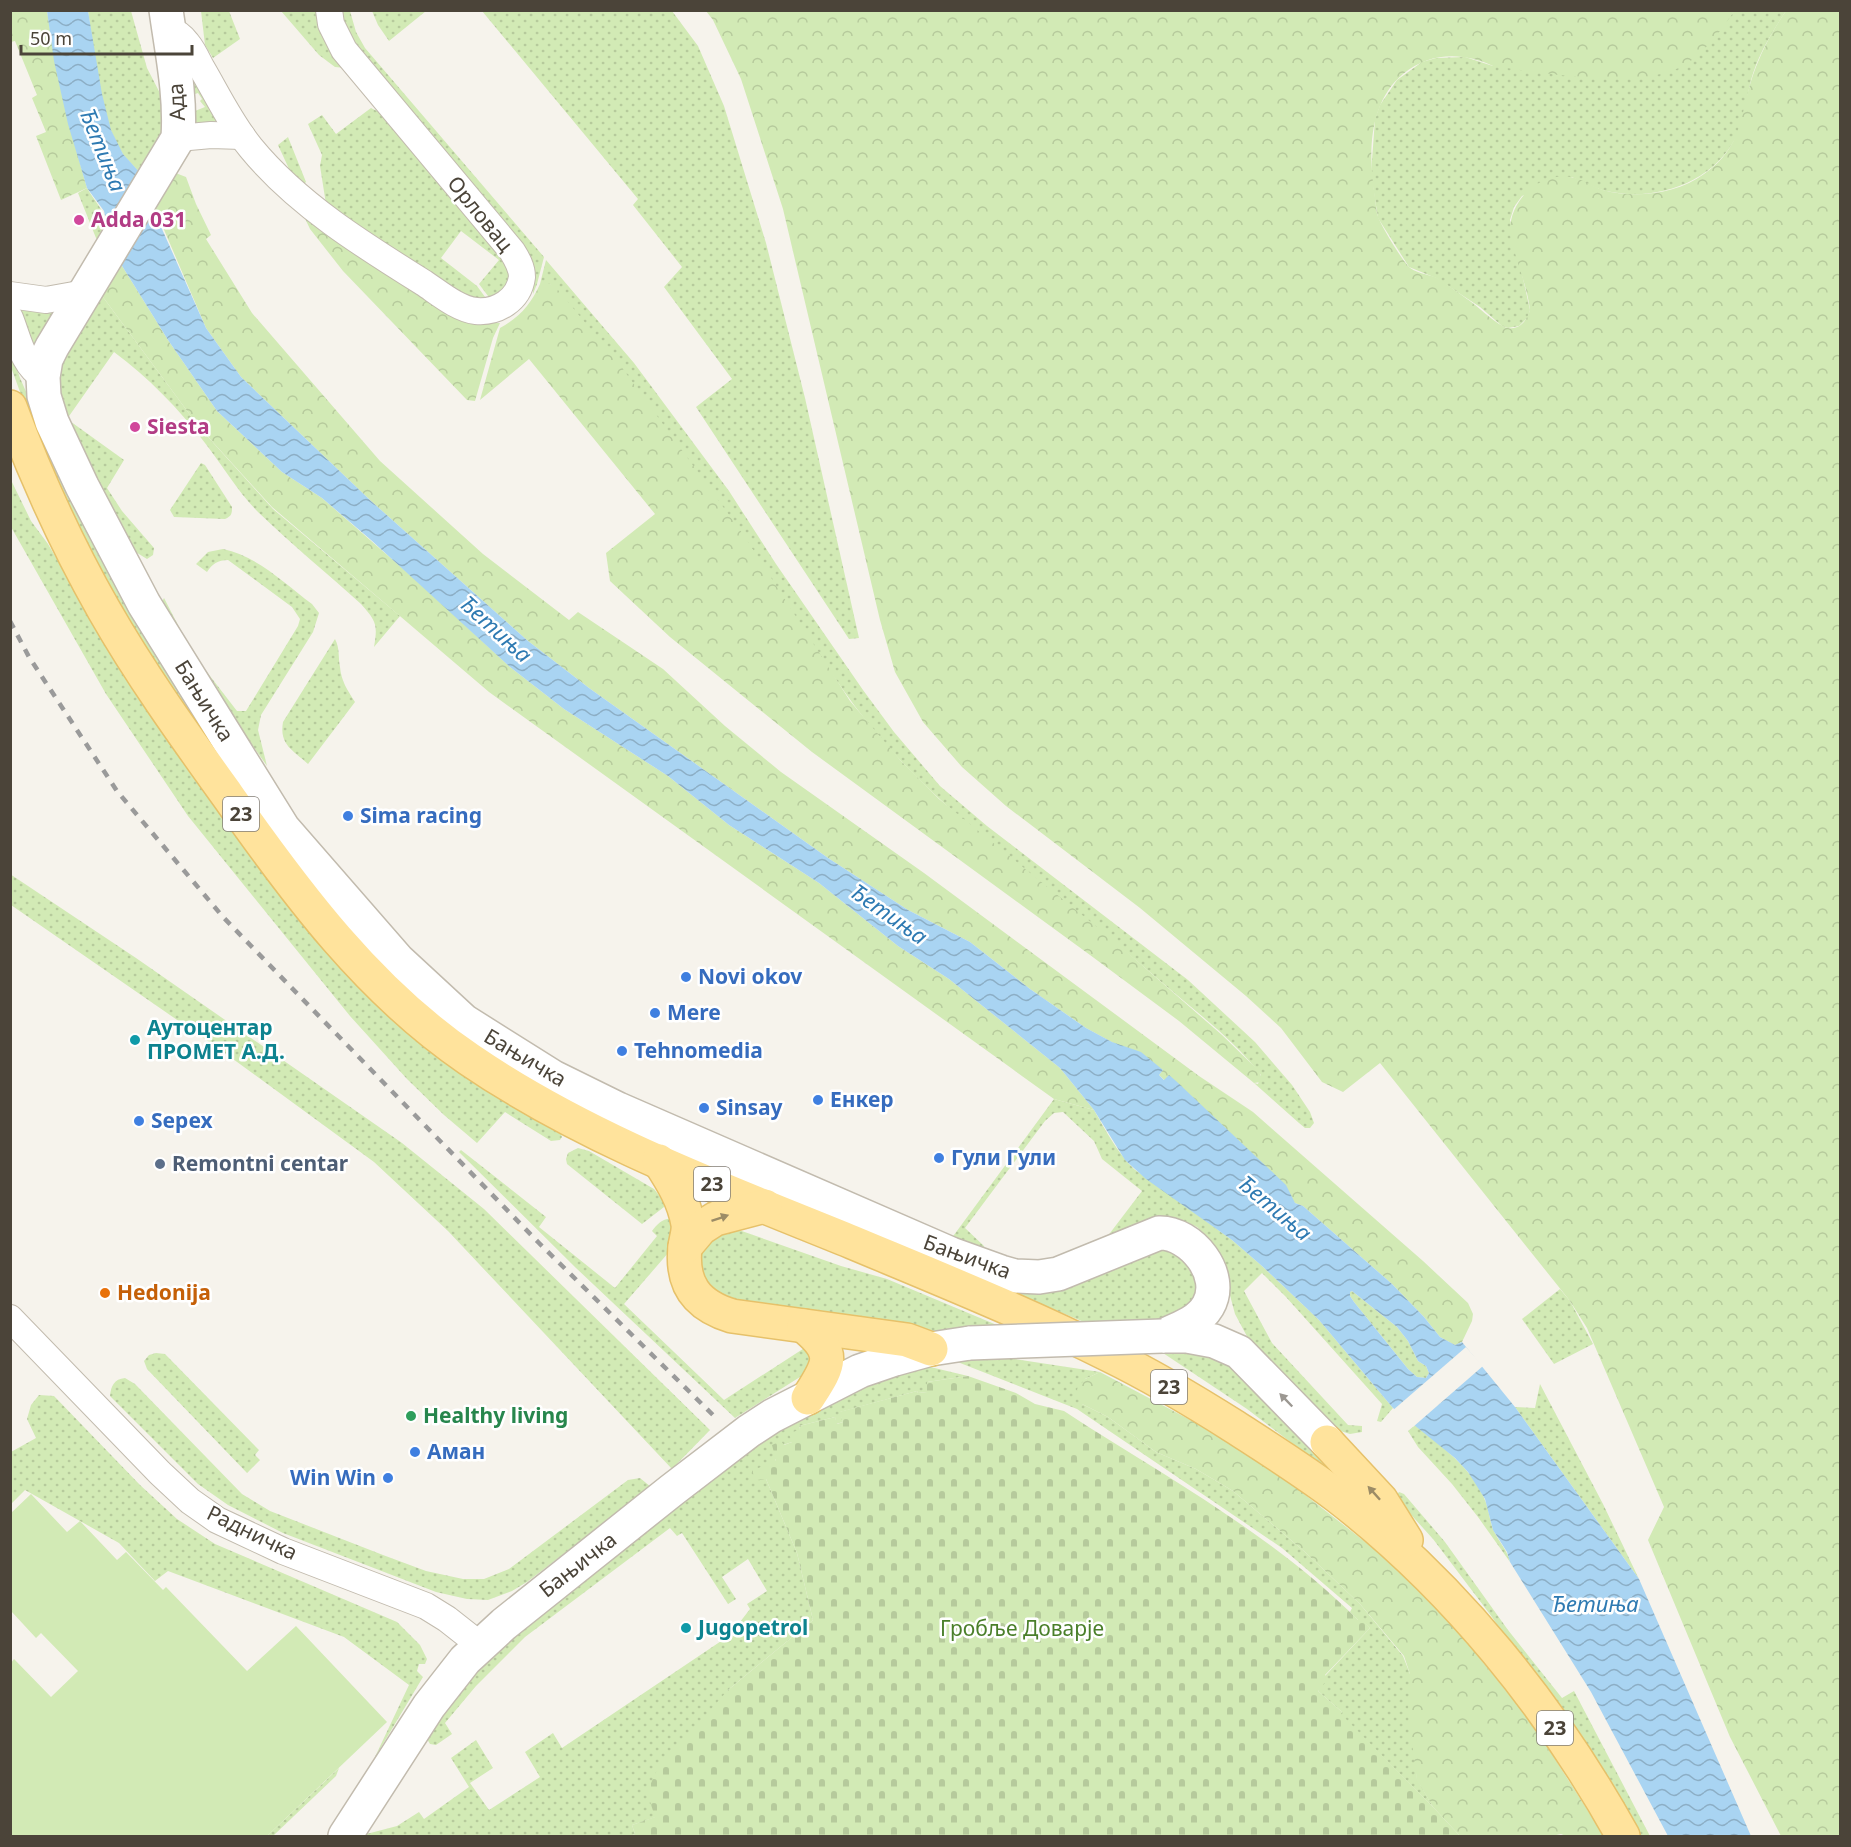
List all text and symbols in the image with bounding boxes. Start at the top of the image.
scale bar [21,18,192,56]
text: 50 m [30,26,72,50]
street label: Ада [161,82,191,122]
water label: Ђетиња [74,104,134,196]
street label: Орловац [442,170,520,257]
place label: Adda 031 [91,205,186,233]
marker: Adda 031 [72,213,86,227]
place label: Siesta [147,412,210,440]
marker: Siesta [128,420,142,434]
water label: Ђетиња [454,588,539,669]
street label: Бањичка [169,654,241,747]
road number: 23 [223,797,259,831]
place label: Sima racing [360,801,482,829]
marker: Sima racing [341,809,355,823]
water label: Ђетиња [845,876,934,950]
place label: Novi okov [698,962,802,990]
marker: Novi okov [679,970,693,984]
place label: Mere [667,998,721,1026]
marker: Mere [648,1006,662,1020]
place label: Аутоцентар ПРОМЕТ А.Д. [147,1013,285,1065]
street label: Бањичка [479,1022,572,1093]
marker: Аутоцентар ПРОМЕТ А.Д. [128,1033,142,1047]
place label: Tehnomedia [634,1036,763,1064]
marker: Tehnomedia [615,1044,629,1058]
place label: Енкер [830,1085,894,1113]
place label: Sinsay [716,1093,783,1121]
marker: Енкер [811,1093,825,1107]
marker: Sinsay [697,1101,711,1115]
place label: Sepex [151,1106,213,1134]
marker: Sepex [132,1114,146,1128]
place label: Гули Гули [951,1143,1056,1171]
place label: Remontni centar [172,1149,349,1177]
marker: Гули Гули [932,1151,946,1165]
marker: Remontni centar [153,1157,167,1171]
road number: 23 [694,1167,730,1201]
water label: Ђетиња [1233,1168,1319,1247]
one-way arrow [711,1213,729,1223]
street label: Бањичка [920,1227,1015,1285]
place label: Hedonija [117,1278,211,1306]
marker: Hedonija [98,1286,112,1300]
road number: 23 [1151,1370,1187,1404]
one-way arrow [1279,1393,1293,1408]
place label: Healthy living [423,1401,568,1429]
marker: Healthy living [404,1409,418,1423]
place label: Аман [427,1437,485,1465]
marker: Аман [408,1445,422,1459]
place label: Win Win [290,1463,376,1491]
marker: Win Win [381,1471,395,1485]
one-way arrow [1367,1486,1381,1501]
street label: Радничка [203,1498,302,1566]
street label: Бањичка [533,1525,622,1603]
water label: Ђетиња [1551,1588,1639,1618]
place label: Jugopetrol [696,1613,808,1641]
park label: Гробље Доварје [940,1614,1104,1642]
marker: Jugopetrol [679,1621,693,1635]
road number: 23 [1537,1711,1573,1745]

